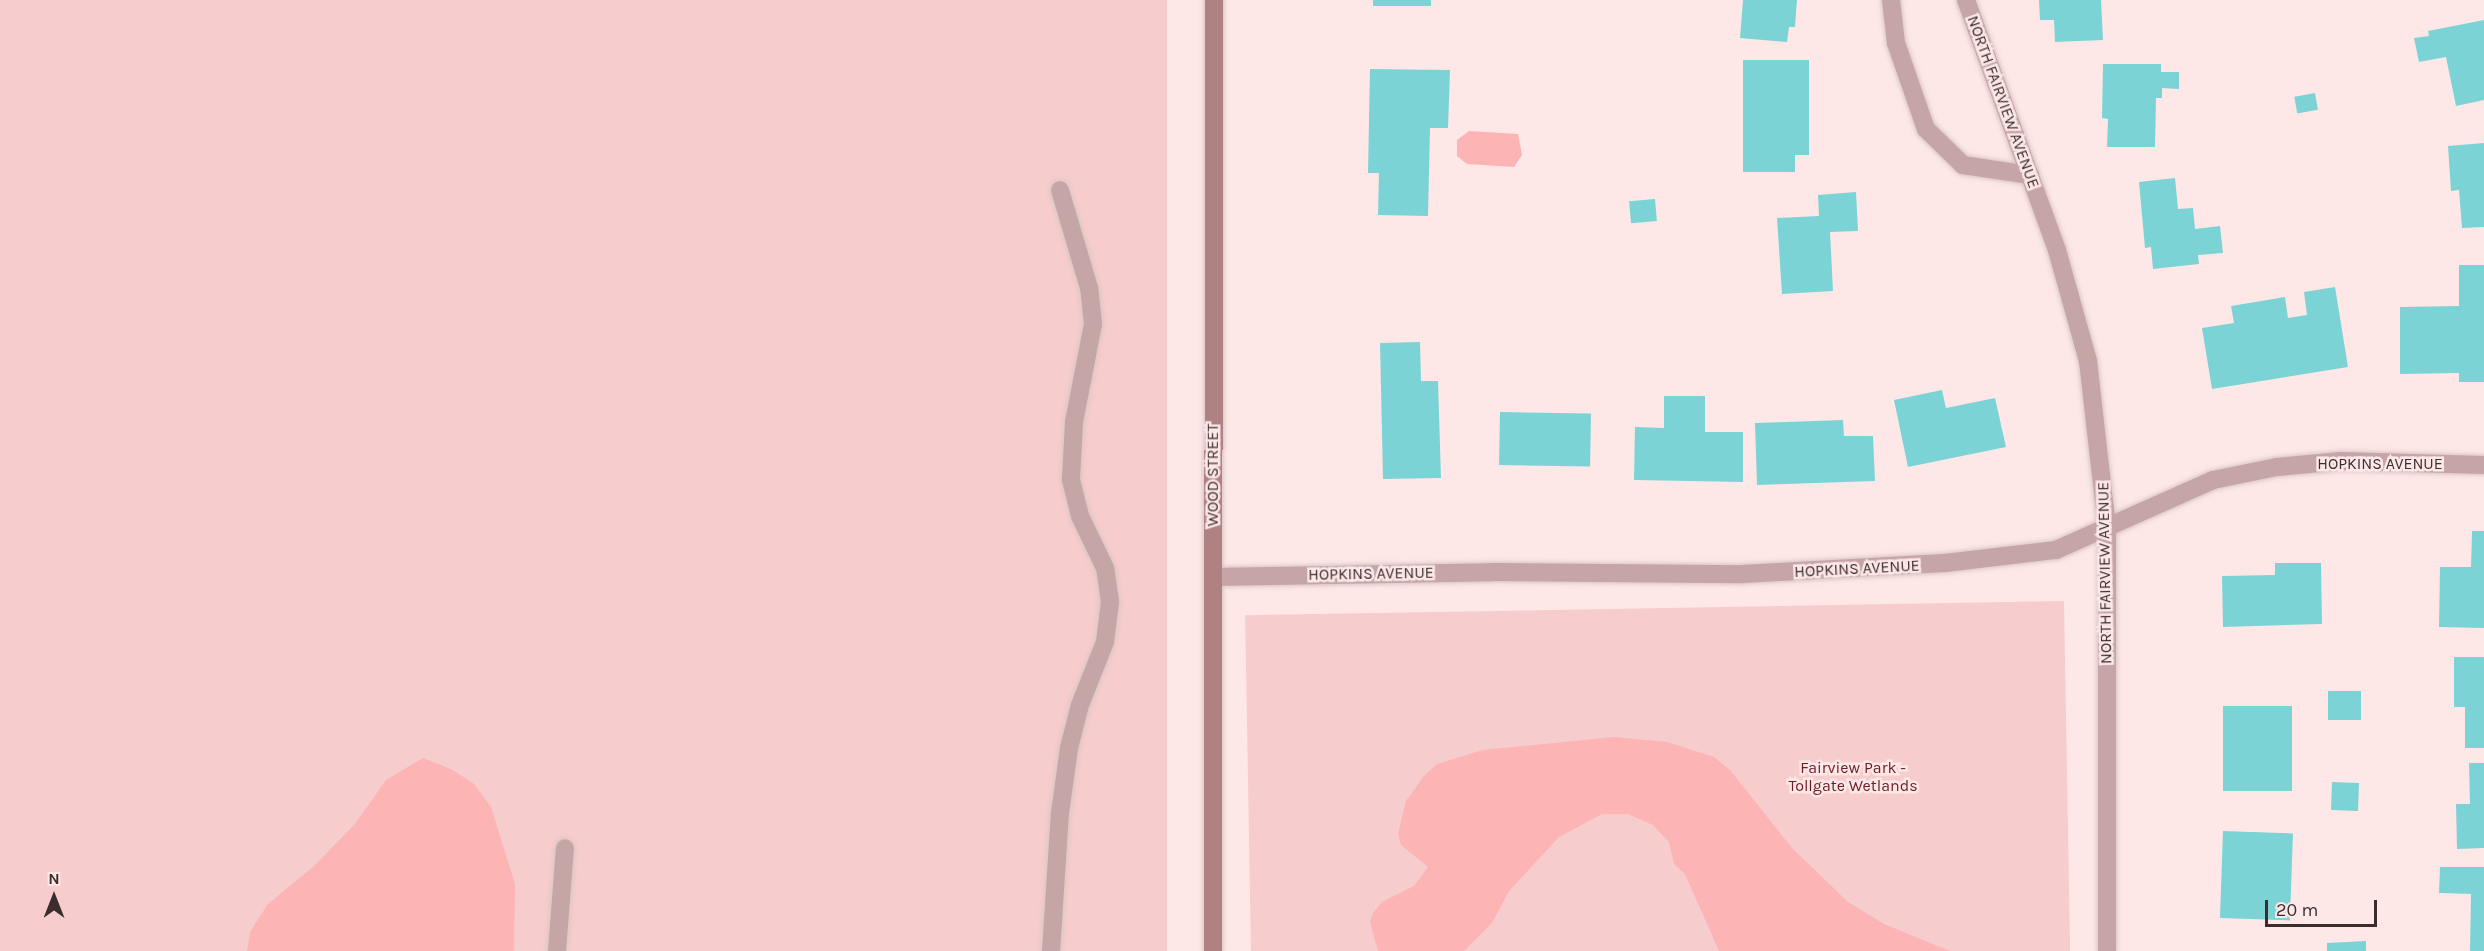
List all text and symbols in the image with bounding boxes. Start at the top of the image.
street label: NORTH FAIRVIEW AVENUE [1963,13,2043,191]
street label: WOOD STREET [1203,424,1223,526]
street label: HOPKINS AVENUE [2317,454,2443,474]
street label: NORTH FAIRVIEW AVENUE [2094,482,2116,664]
street label: HOPKINS AVENUE [1794,556,1920,582]
street label: HOPKINS AVENUE [1308,563,1434,585]
park label: Fairview Park - Tollgate Wetlands [1788,758,1918,796]
north arrow [24,867,84,927]
text: N [48,869,60,888]
scale bar [2268,888,2380,926]
text: 20 m [2276,899,2318,921]

